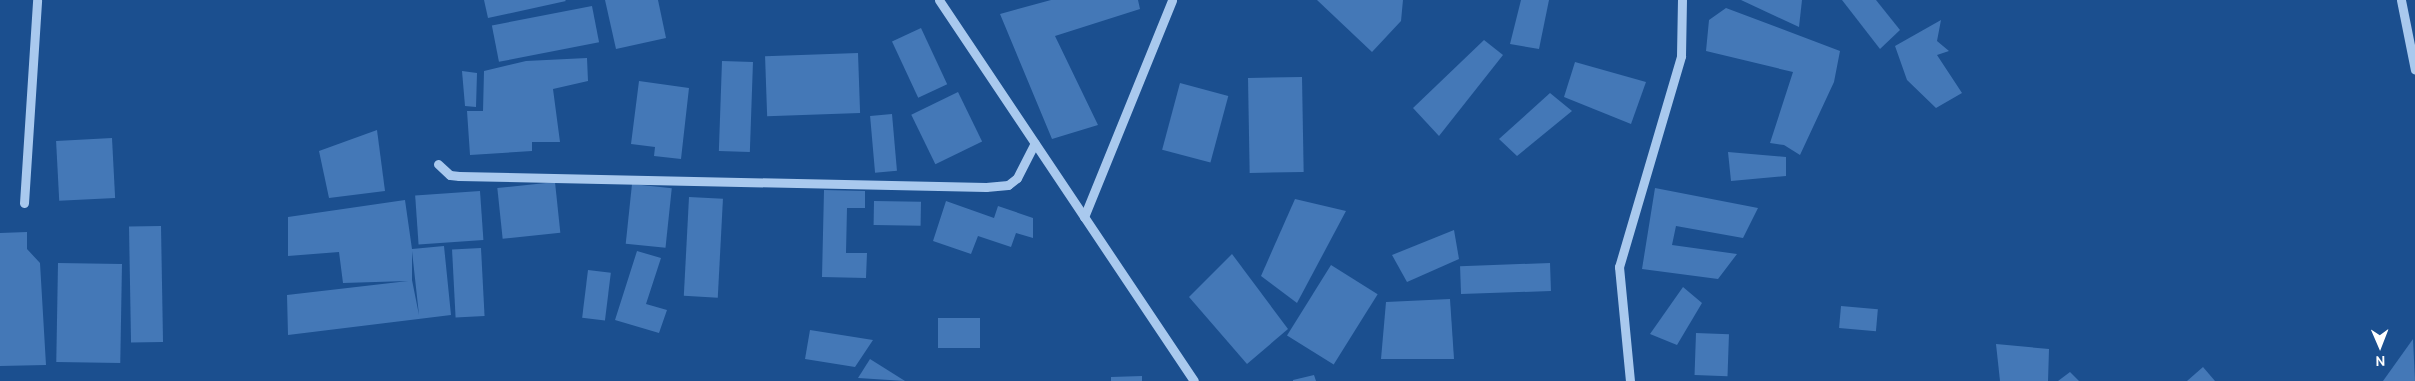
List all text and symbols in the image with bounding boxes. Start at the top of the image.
north arrow [2355,321,2405,371]
text: N [2375,352,2385,370]

